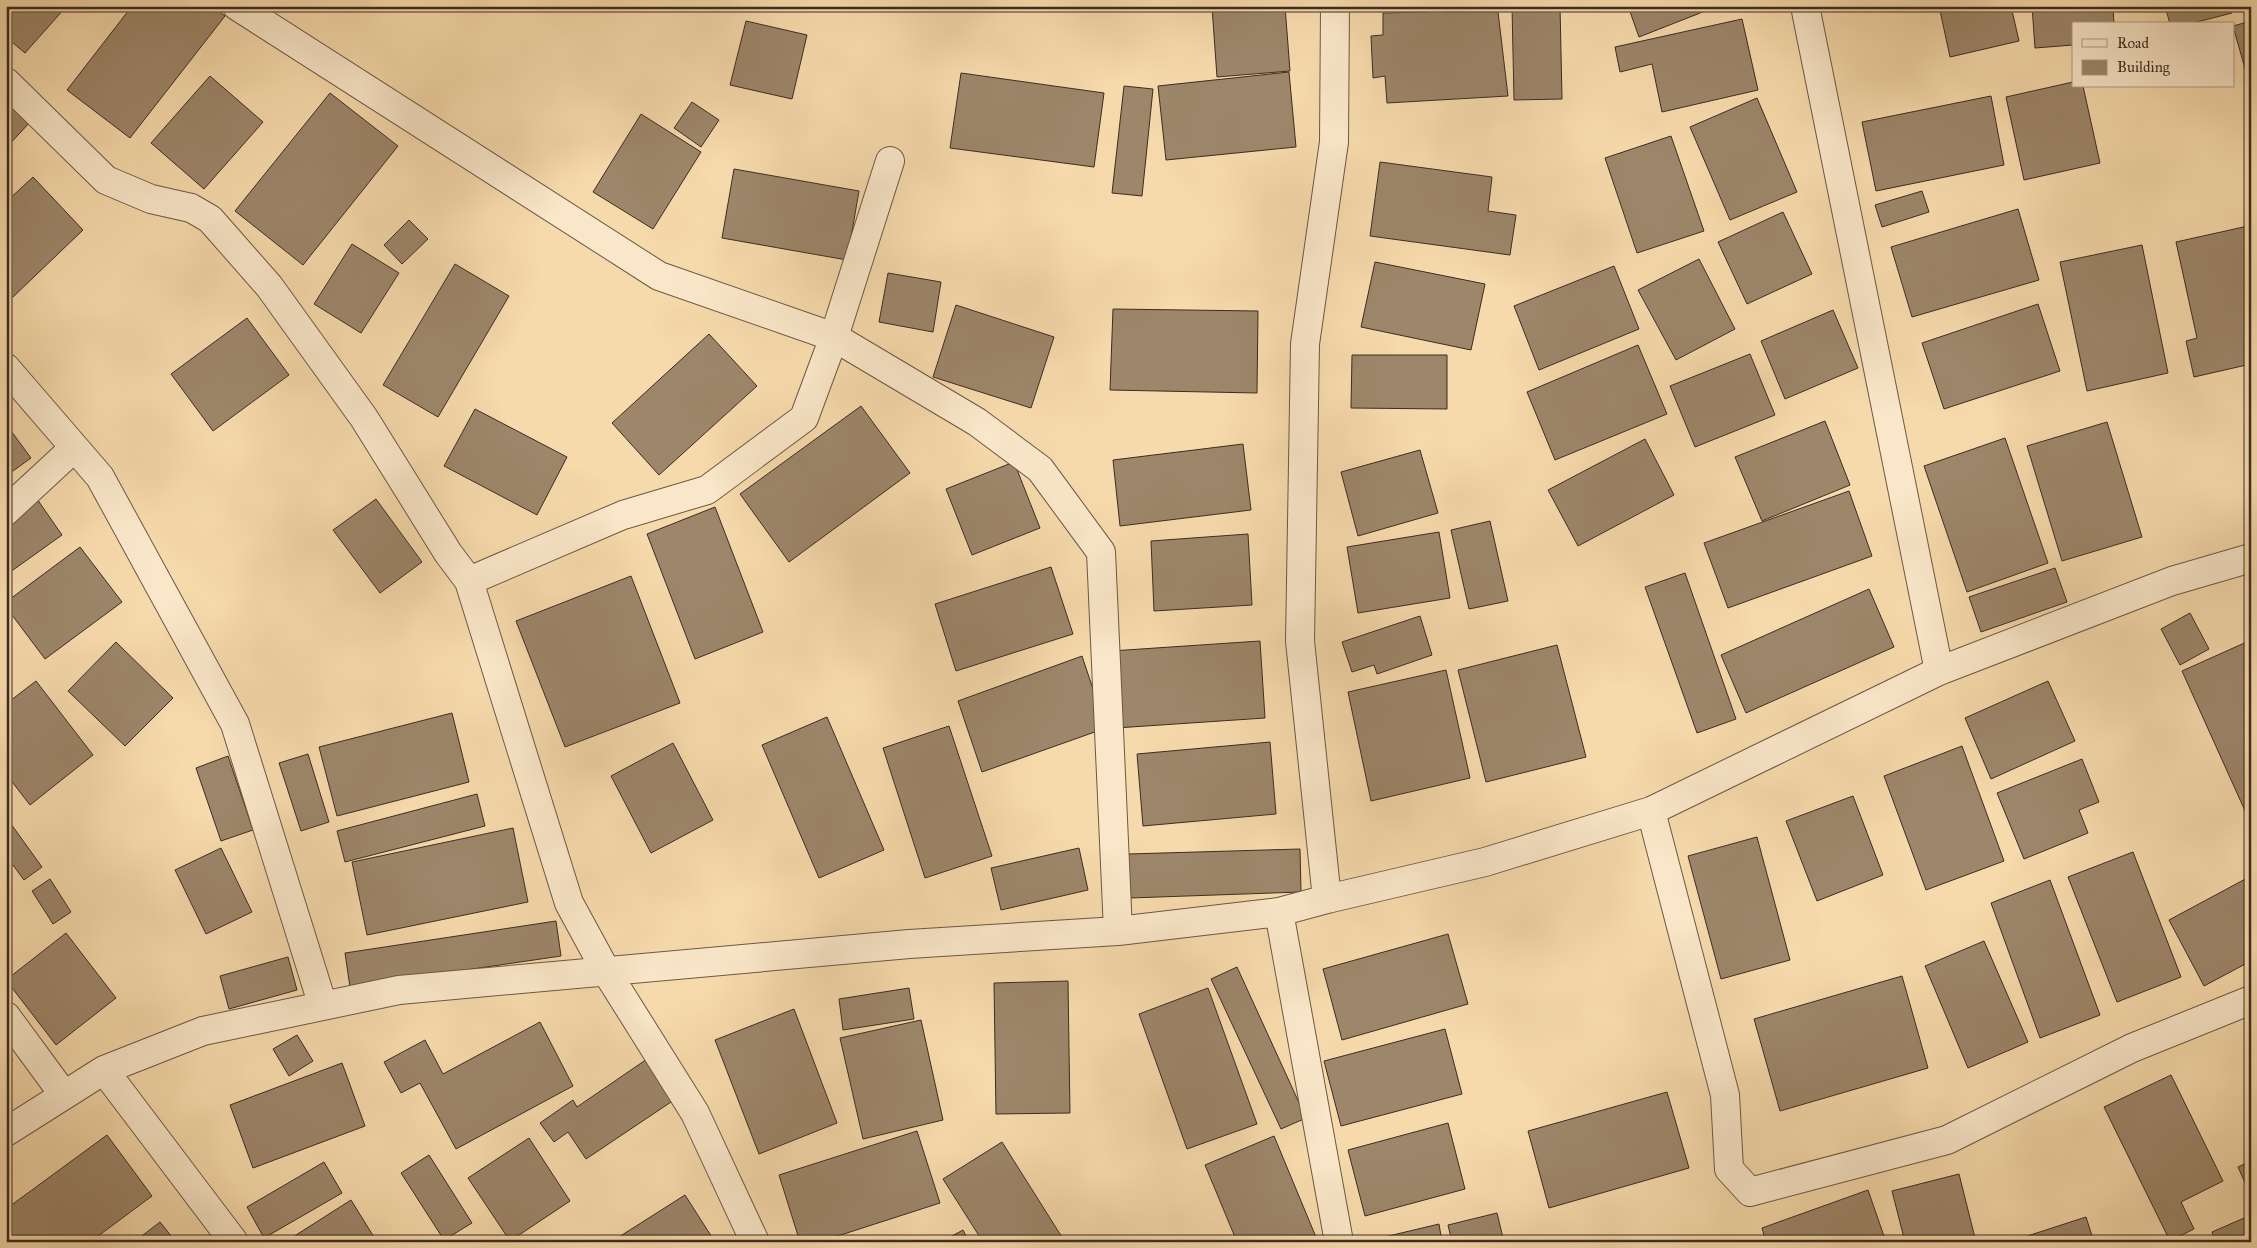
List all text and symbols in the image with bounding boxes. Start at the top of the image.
legend [2072,22,2234,88]
text: Road [2117,34,2149,52]
text: Building [2117,58,2171,76]

